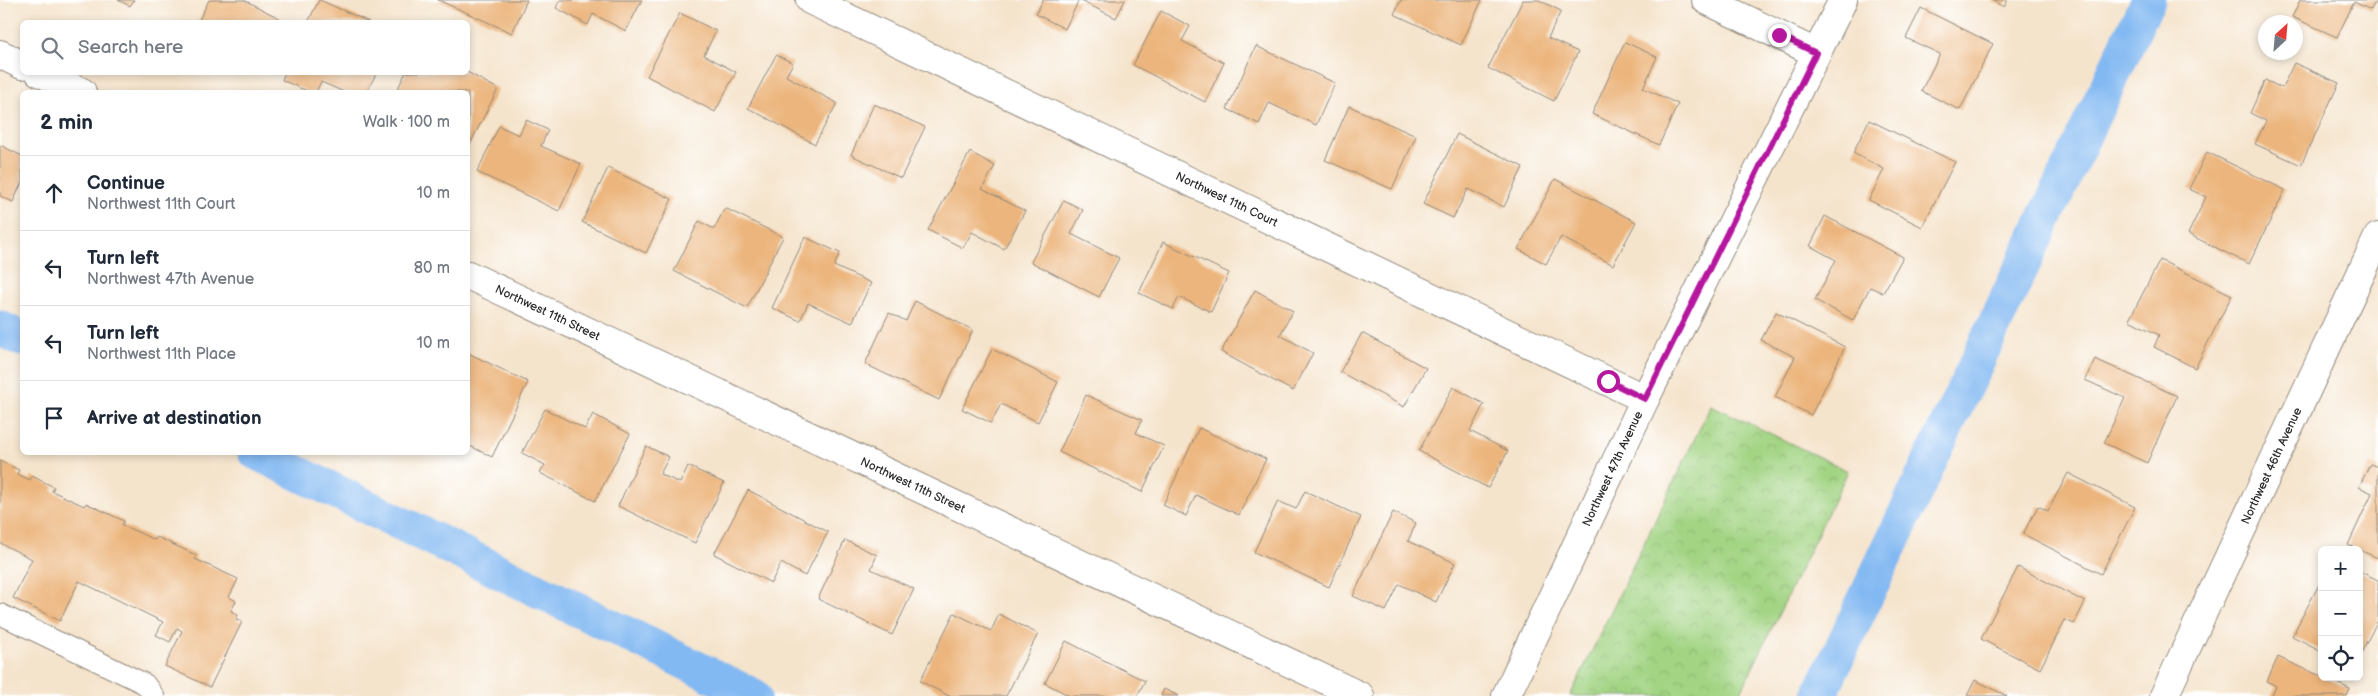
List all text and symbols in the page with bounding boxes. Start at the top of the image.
north arrow [2258,15,2303,60]
search box [20,20,470,75]
route end [1768,24,1791,47]
icon: search [38,34,66,62]
text: Search here [78,36,183,59]
text: 2 min [40,110,93,135]
text: Walk · 100 m [363,113,450,132]
street label: Northwest 11th Court [1173,168,1281,230]
text: Continue [87,172,165,195]
icon: ahead [40,179,68,207]
text: 10 m [417,184,450,203]
text: Northwest 11th Court [87,195,236,214]
text: Turn left [87,247,159,270]
icon: left [40,254,68,282]
text: 80 m [414,259,450,278]
text: Northwest 47th Avenue [87,270,254,289]
street label: Northwest 11th Street [493,281,603,344]
text: Turn left [87,322,159,345]
icon: left [40,329,68,357]
text: 10 m [417,334,450,353]
text: Northwest 11th Place [87,345,236,364]
route start [1597,370,1620,393]
icon: arrive [40,404,68,432]
street label: Northwest 46th Avenue [2238,405,2305,527]
text: Arrive at destination [87,407,262,430]
street label: Northwest 47th Avenue [1579,409,1646,529]
street label: Northwest 11th Street [858,454,968,516]
map controls [2318,546,2363,681]
button: + [2318,546,2363,591]
button: − [2318,591,2363,636]
button: locate [2318,636,2363,681]

